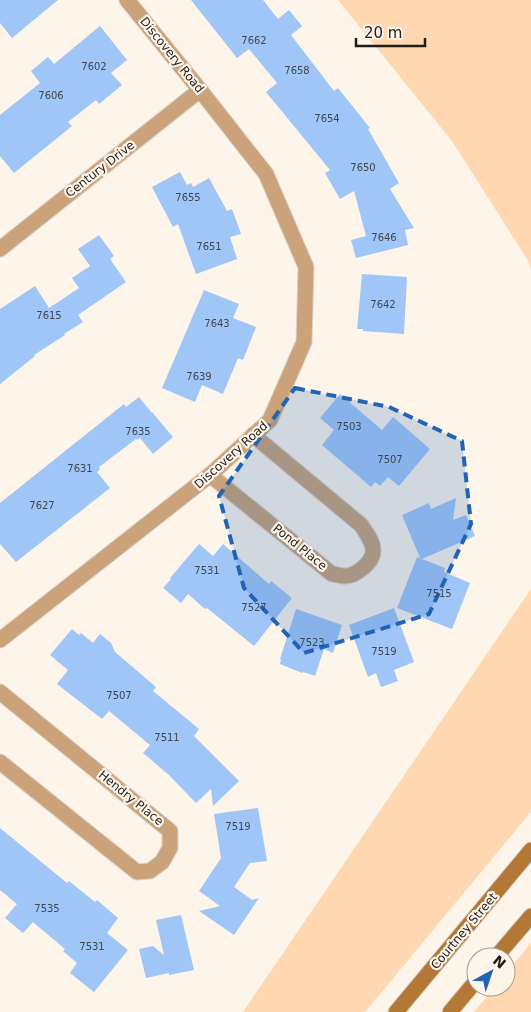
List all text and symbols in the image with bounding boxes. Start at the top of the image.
street label: Discovery Road [137,14,207,96]
scale bar [356,15,425,47]
text: 20 m [364,24,402,42]
house number: 7662 [241,35,267,46]
house number: 7602 [81,61,107,72]
house number: 7658 [284,65,310,76]
house number: 7606 [38,90,64,101]
house number: 7654 [314,113,340,124]
street label: Century Drive [63,138,137,200]
house number: 7650 [350,162,376,173]
house number: 7655 [175,192,201,203]
house number: 7646 [371,232,397,243]
house number: 7651 [196,241,222,252]
house number: 7642 [370,299,396,310]
house number: 7615 [36,310,62,321]
house number: 7643 [204,318,230,329]
house number: 7639 [186,371,212,382]
street label: Discovery Road [192,419,270,491]
house number: 7503 [336,421,362,432]
house number: 7635 [125,426,151,437]
house number: 7507 [377,454,403,465]
house number: 7631 [67,463,93,474]
house number: 7627 [29,500,55,511]
street label: Pond Place [270,521,330,573]
house number: 7531 [194,565,220,576]
house number: 7515 [426,588,452,599]
house number: 7527 [241,602,267,613]
house number: 7523 [299,637,325,648]
house number: 7519 [371,646,397,657]
house number: 7507 [106,690,132,701]
house number: 7511 [154,732,180,743]
street label: Hendry Place [96,768,166,828]
house number: 7519 [225,821,251,832]
street label: Courtney Street [428,890,500,972]
house number: 7535 [34,903,60,914]
house number: 7531 [79,941,105,952]
north arrow [466,947,516,997]
text: N [490,952,509,972]

